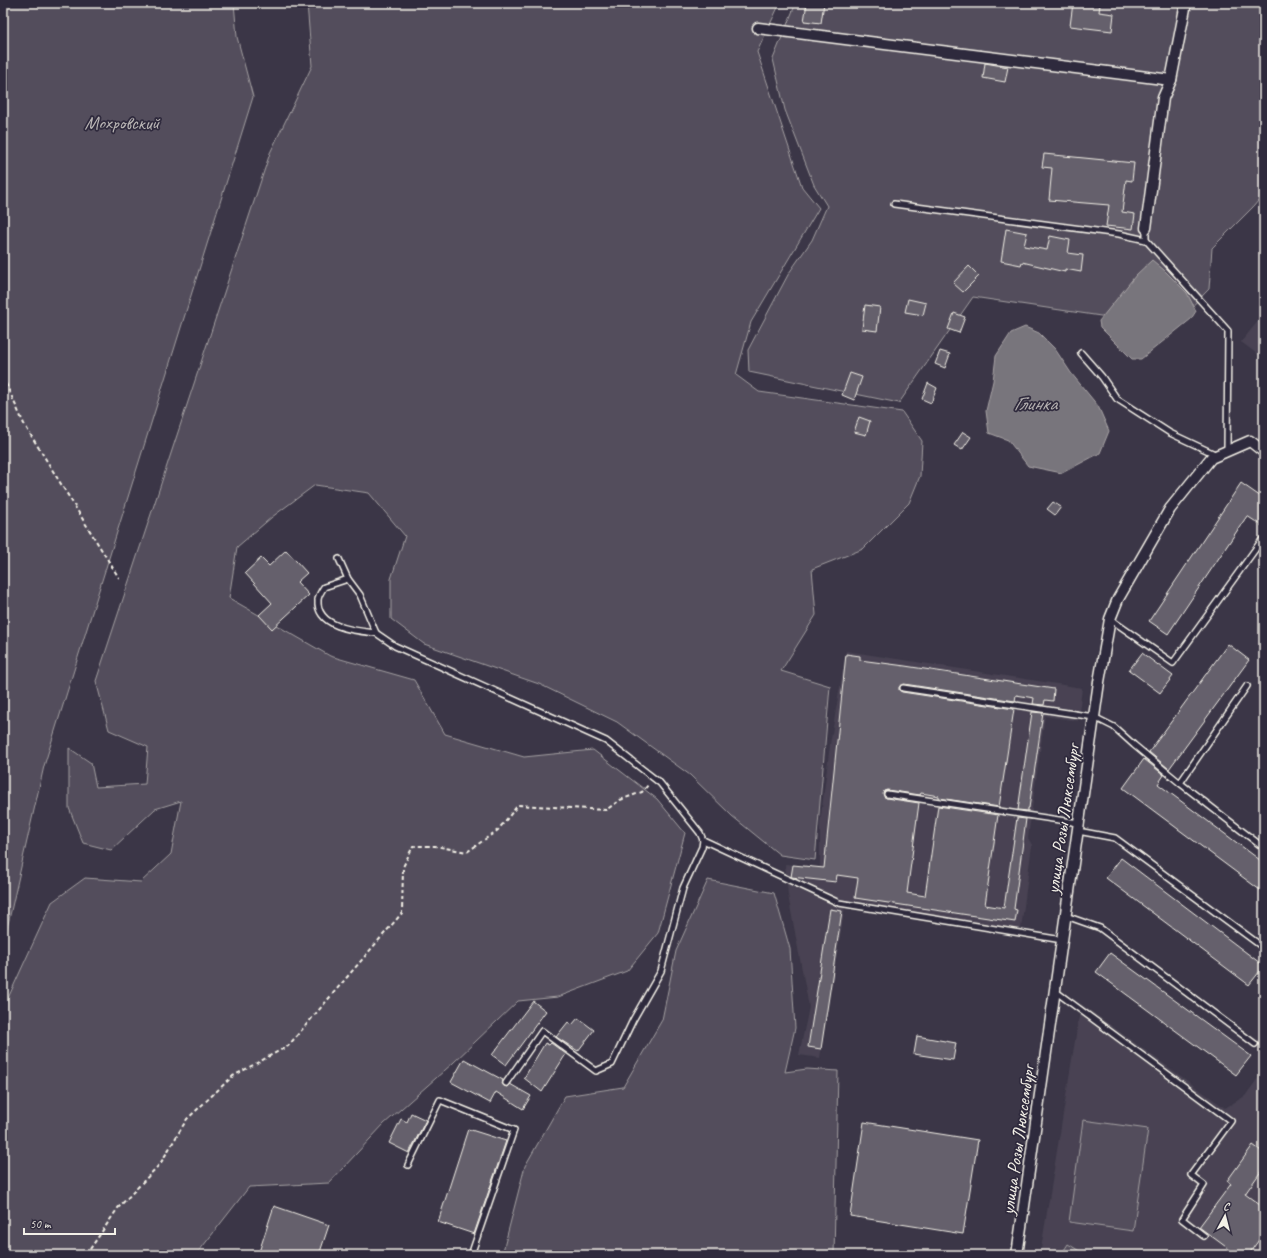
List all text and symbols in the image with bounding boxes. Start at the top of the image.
park label: Мохровский [85,111,161,135]
water label: Глинка [1013,391,1059,416]
street label: улица Розы Люксембург [1041,740,1086,896]
street label: улица Розы Люксембург [996,1061,1041,1217]
north arrow [1205,1196,1245,1236]
text: С [1223,1199,1231,1214]
scale bar [24,1210,115,1236]
text: 50 m [30,1216,52,1232]

